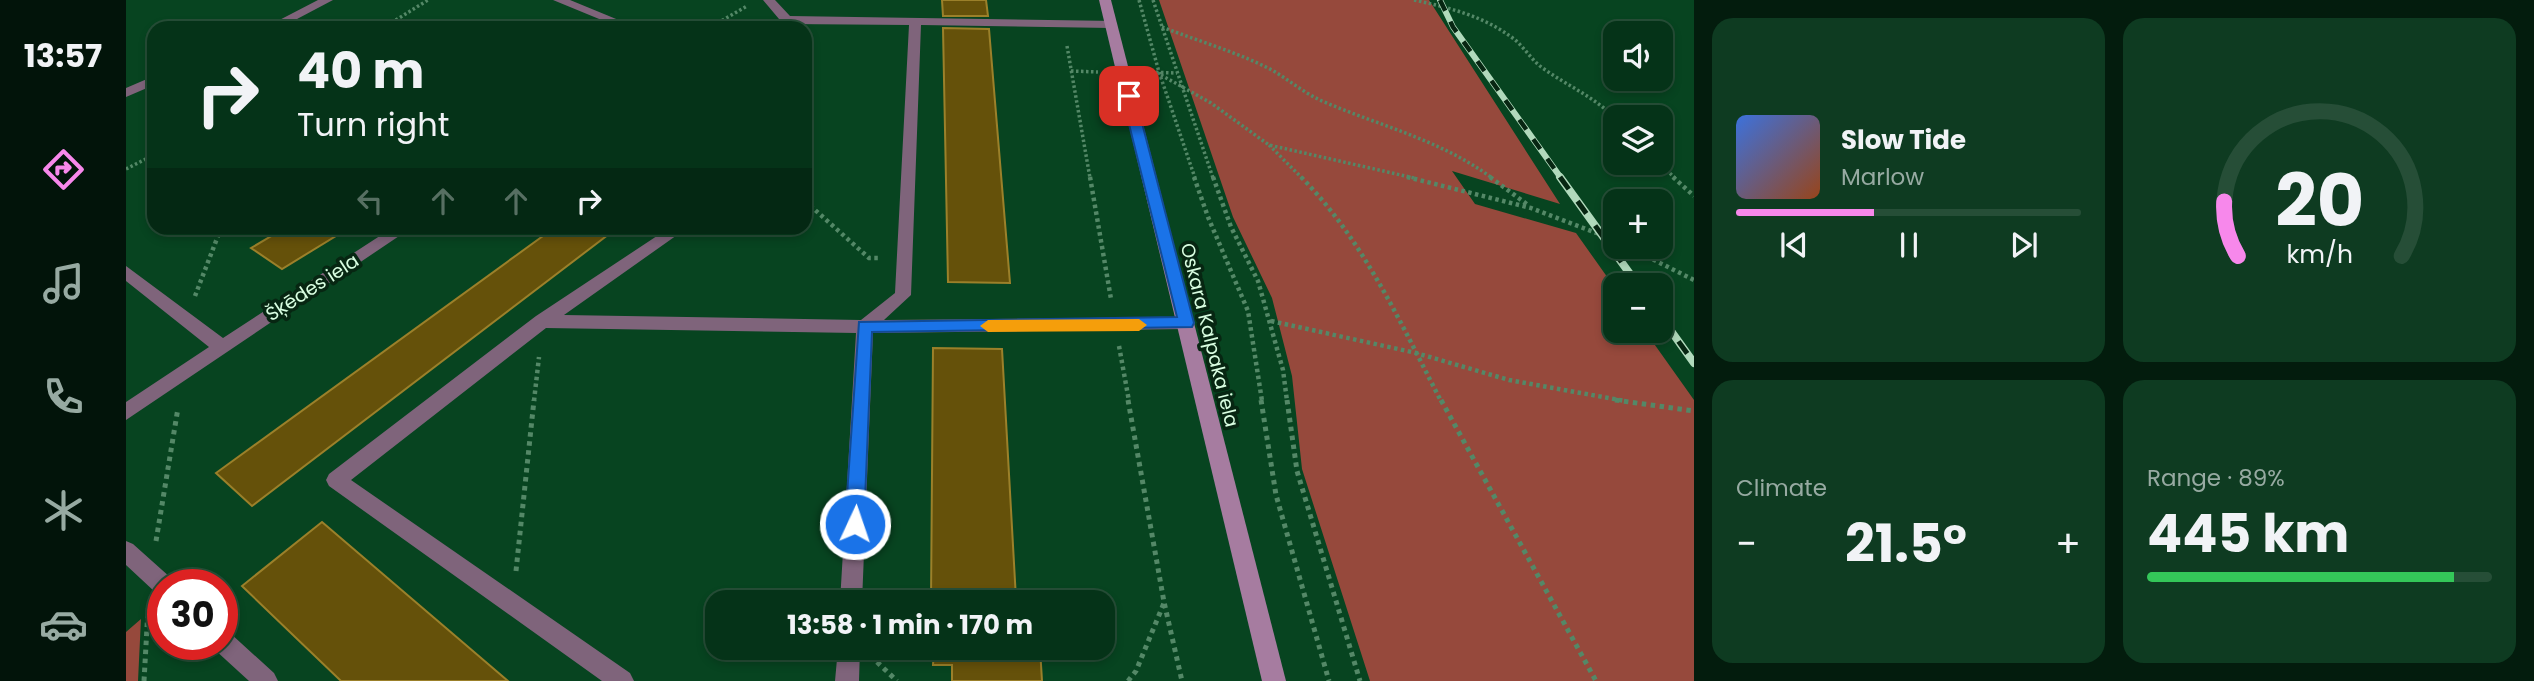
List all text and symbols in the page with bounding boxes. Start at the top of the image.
map controls [1603,21,1673,343]
button: sound [1603,21,1673,91]
text: 13:57 [24,33,102,78]
text: 40 m [297,37,424,105]
icon: right [182,49,273,140]
pin [1099,66,1159,126]
icon: arrive [1110,77,1148,115]
text: Turn right [297,102,449,147]
button: layers [1603,105,1673,175]
text: Slow Tide [1841,122,1966,158]
icon: directions [39,145,88,194]
text: 20 [2275,150,2364,251]
text: Marlow [1841,161,1924,193]
icon: left [351,182,389,220]
icon: ahead [424,182,462,220]
icon: ahead [497,182,535,220]
icon: right [570,182,608,220]
button: + [1603,189,1673,259]
icon: previous [1775,226,1813,264]
icon: pause [1890,226,1928,264]
icon: next [2005,226,2043,264]
text: km/h [2286,237,2353,272]
street label: Oskara Kalpaka iela [1174,240,1245,430]
street label: Šķēdes iela [260,247,364,328]
icon: music [39,259,88,308]
button: − [1603,273,1673,343]
icon: phone [39,372,88,421]
text: Range · 89% [2147,462,2285,494]
text: Climate [1736,472,1827,504]
icon: climate [39,486,88,535]
position arrow [818,487,892,561]
text: 445 km [2147,497,2349,570]
text: 21.5° [1845,507,1967,580]
text: − [1736,517,1757,570]
text: + [2055,517,2081,570]
speed limit sign: 30 [147,569,238,660]
icon: car [39,600,88,649]
text: 13:58 · 1 min · 170 m [787,607,1033,643]

